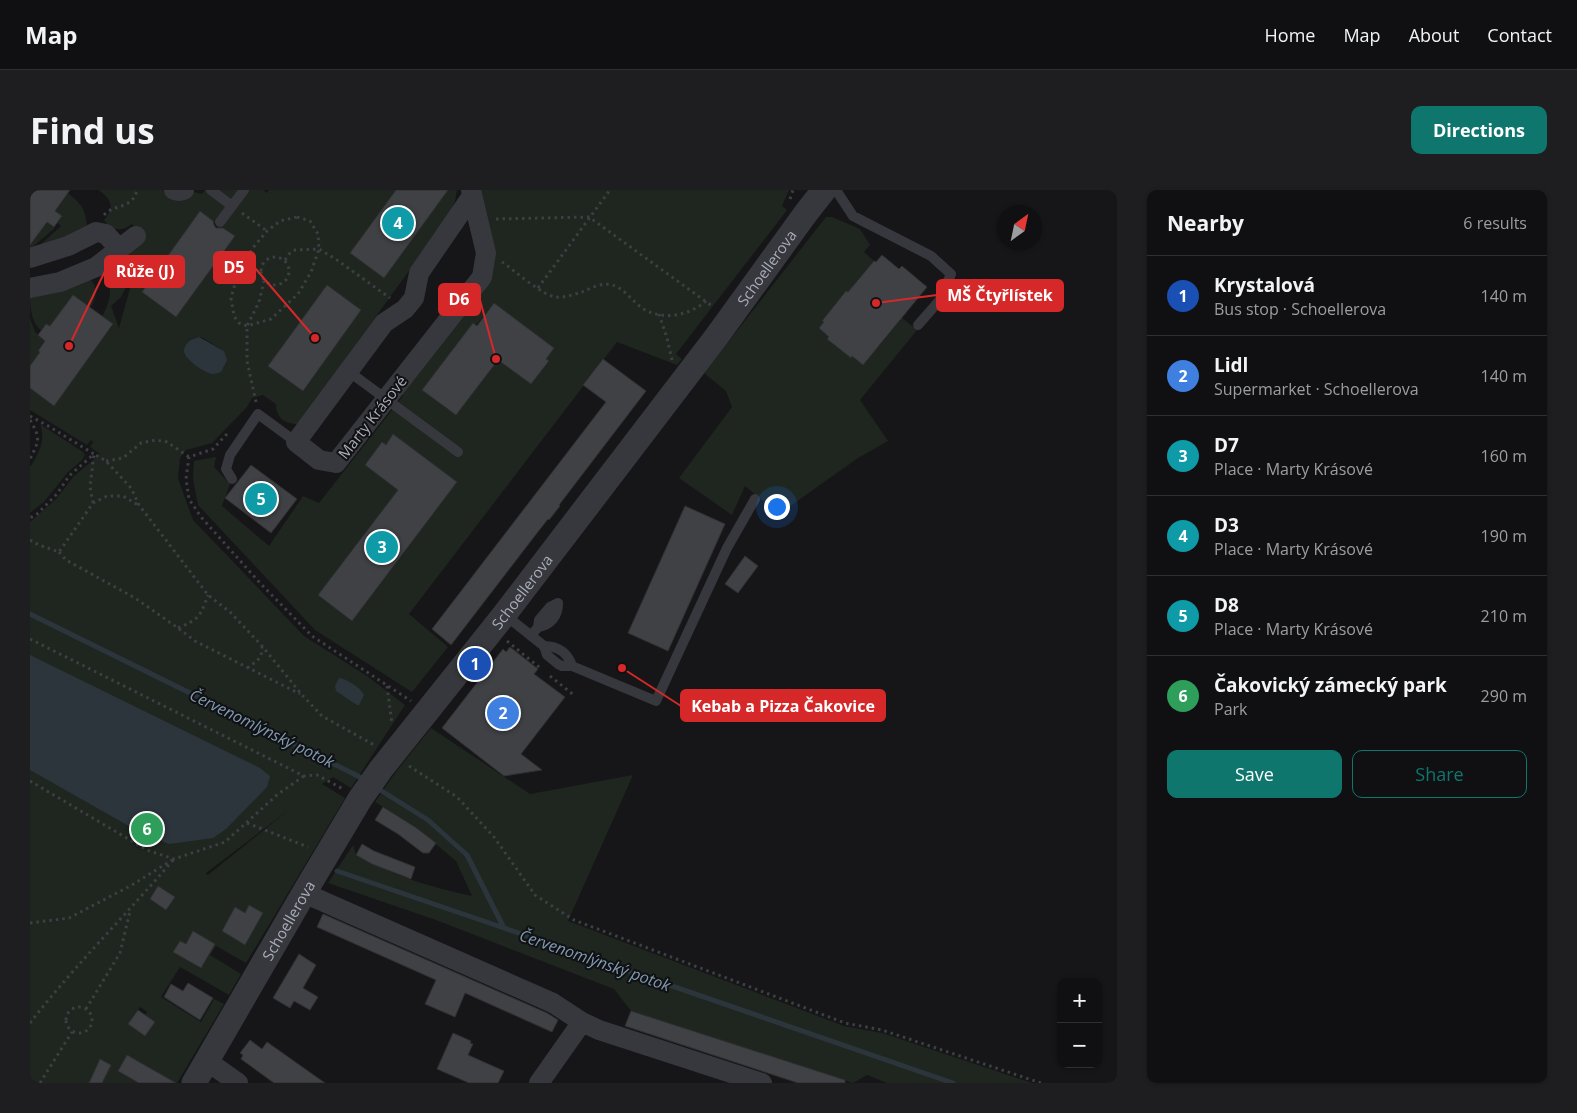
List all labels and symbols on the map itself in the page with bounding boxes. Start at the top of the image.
pin: 4 [382,204,414,242]
north arrow [997,205,1042,250]
street label: Schoellerova [732,226,801,310]
callout: D5 [214,252,255,283]
callout: Růže (J) [105,256,184,287]
text: D5 [224,256,245,278]
text: Růže (J) [116,260,174,282]
callout: MŠ Čtyřlístek [937,280,1063,311]
callout: D6 [439,284,480,315]
text: MŠ Čtyřlístek [947,284,1053,306]
text: D6 [449,288,470,310]
street label: Marty Krásové [333,371,411,463]
pin: 5 [245,480,277,518]
your location [764,494,790,520]
pin: 3 [366,528,398,566]
street label: Schoellerova [487,550,557,633]
pin: 1 [459,645,491,683]
water label: Červenomlýnský potok [186,683,339,773]
callout: Kebab a Pizza Čakovice [681,690,885,721]
pin: 2 [487,694,519,732]
text: Kebab a Pizza Čakovice [691,695,875,717]
pin: 6 [131,810,163,848]
street label: Schoellerova [257,877,319,964]
water label: Červenomlýnský potok [517,924,675,997]

